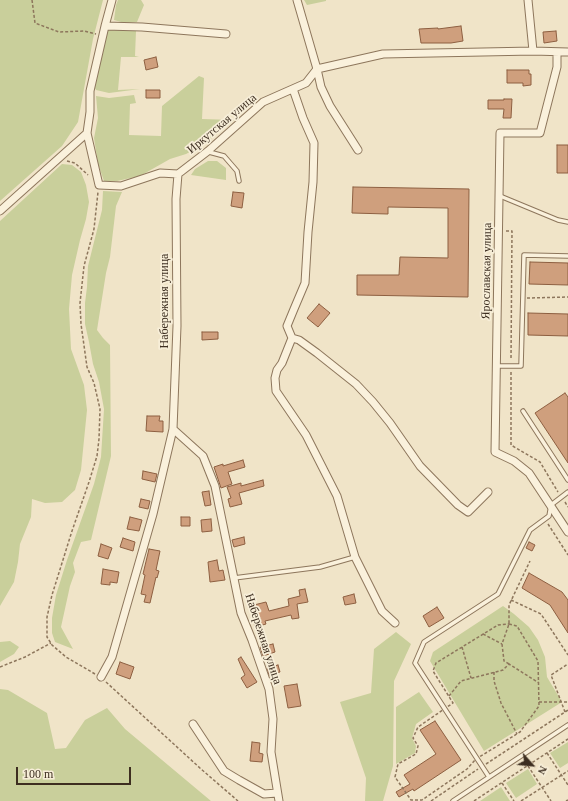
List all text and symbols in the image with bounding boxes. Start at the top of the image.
street label: Иркутская улица [184,91,260,157]
street label: Ярославская улица [479,222,495,320]
street label: Набережная улица [158,254,172,348]
street label: Набережная улица [242,592,284,686]
north arrow [512,745,552,785]
scale bar [18,759,133,785]
text: N [536,764,550,777]
text: 100 m [23,767,53,781]

